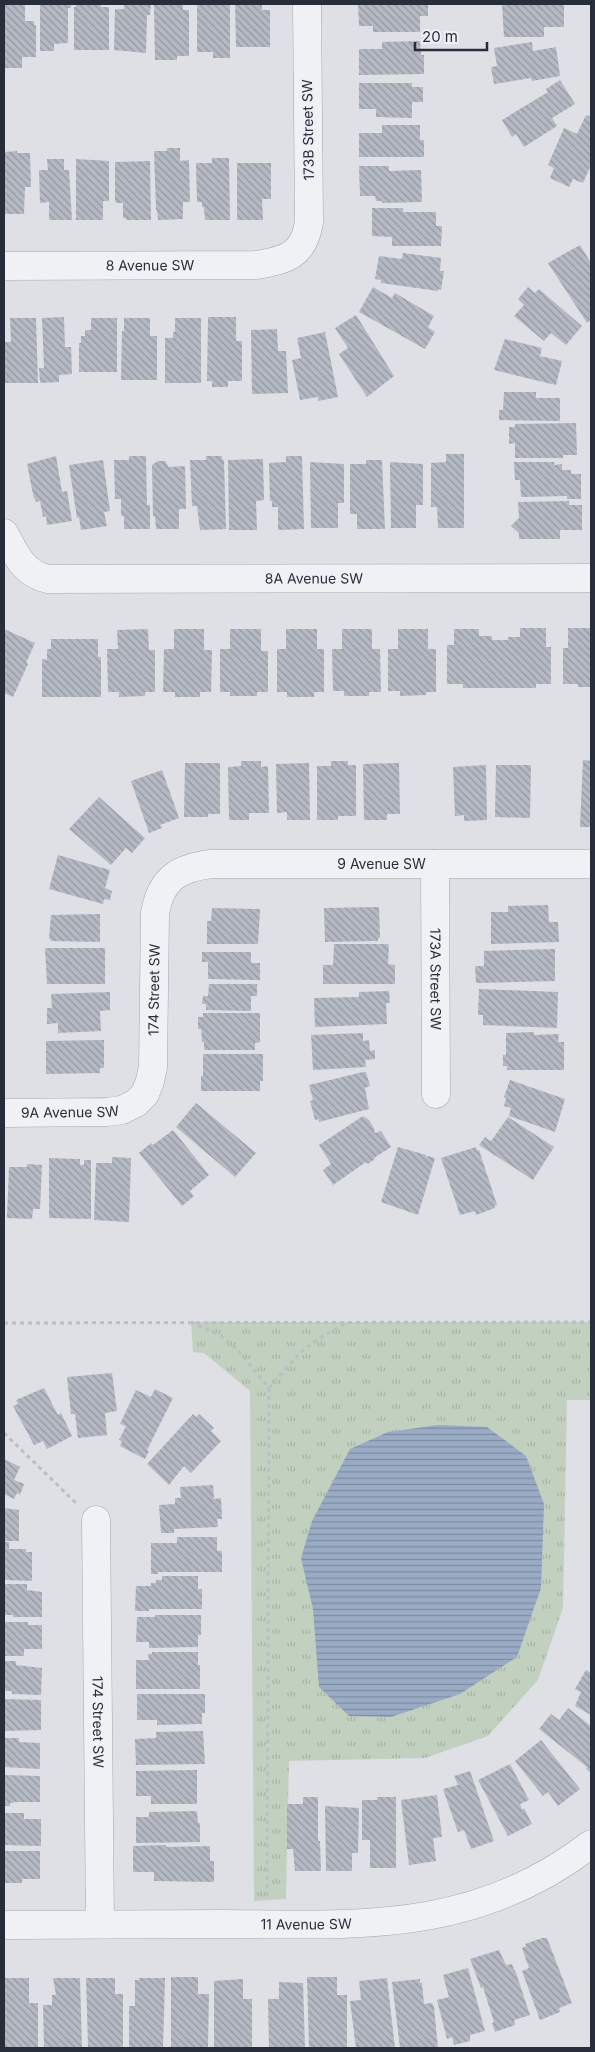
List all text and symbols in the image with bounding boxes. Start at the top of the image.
scale bar [415,20,488,52]
text: 20 m [422,27,458,46]
street label: 173B Street SW [298,79,317,181]
street label: 8 Avenue SW [106,256,195,274]
street label: 8A Avenue SW [265,569,363,587]
street label: 9 Avenue SW [337,855,426,872]
street label: 173A Street SW [427,928,445,1030]
street label: 174 Street SW [144,943,163,1036]
street label: 9A Avenue SW [21,1101,120,1121]
street label: 174 Street SW [90,1676,107,1768]
street label: 11 Avenue SW [260,1915,352,1933]

